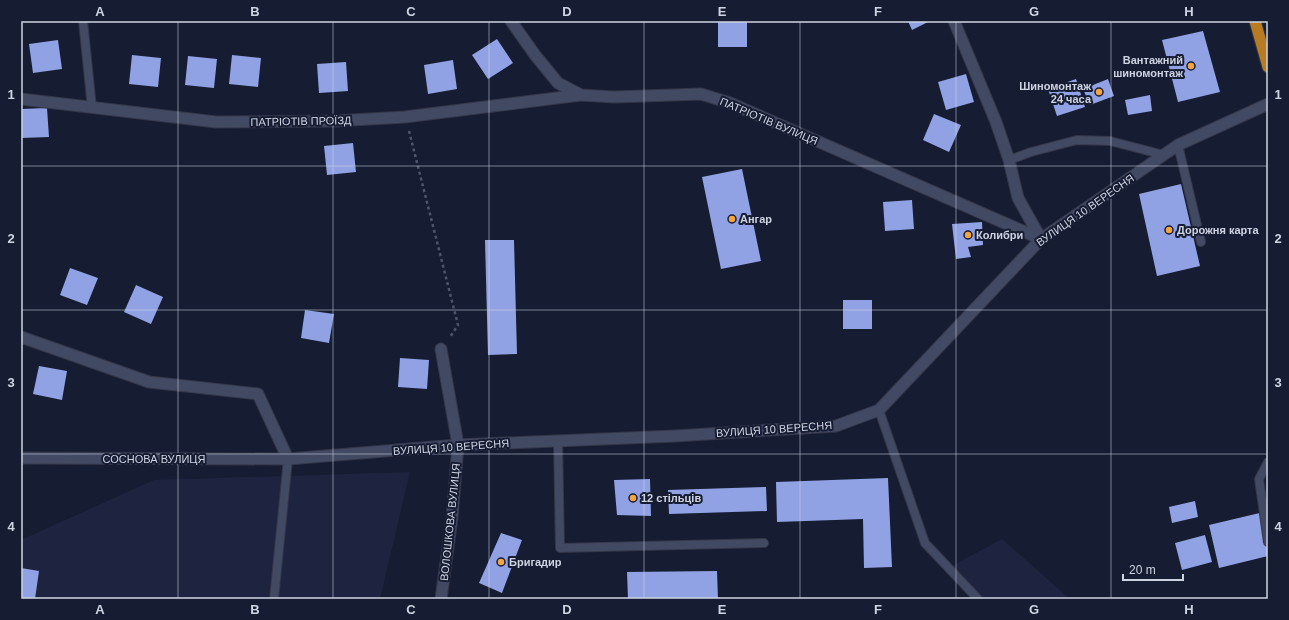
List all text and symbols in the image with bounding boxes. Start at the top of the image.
text: A [95,4,105,19]
text: B [250,4,260,19]
text: C [406,4,416,19]
text: D [562,4,572,19]
text: E [718,4,727,19]
text: F [874,4,882,19]
text: G [1029,4,1039,19]
text: H [1184,4,1194,19]
place label: Вантажний шиномонтаж [1113,54,1183,79]
marker: Вантажний шиномонтаж [1186,61,1196,71]
place label: Шиномонтаж 24 часа [1019,80,1092,105]
text: 1 [7,87,15,102]
marker: Шиномонтаж 24 часа [1094,87,1104,97]
text: 1 [1274,87,1282,102]
street label: ПАТРІОТІВ ВУЛИЦЯ [718,95,820,147]
street label: ПАТРІОТІВ ПРОЇЗД [250,114,352,128]
street label: ВУЛИЦЯ 10 ВЕРЕСНЯ [1034,172,1136,248]
place label: Ангар [740,213,772,225]
marker: Ангар [727,214,737,224]
place label: Дорожня карта [1177,224,1259,236]
marker: Дорожня карта [1164,225,1174,235]
place label: Колибри [976,229,1023,241]
marker: Колибри [963,230,973,240]
text: 2 [7,231,15,246]
text: 2 [1274,231,1282,246]
text: 3 [7,375,15,390]
text: 3 [1274,375,1282,390]
street label: ВУЛИЦЯ 10 ВЕРЕСНЯ [716,419,832,439]
street label: ВУЛИЦЯ 10 ВЕРЕСНЯ [393,437,509,457]
street label: СОСНОВА ВУЛИЦЯ [103,453,205,465]
street label: ВОЛОШКОВА ВУЛИЦЯ [438,463,462,581]
place label: 12 стільців [641,492,701,504]
marker: 12 стільців [628,493,638,503]
text: 4 [7,519,15,534]
text: 4 [1274,519,1282,534]
place label: Бригадир [509,556,562,568]
scale bar [1123,556,1183,582]
marker: Бригадир [496,557,506,567]
text: 20 m [1129,563,1156,577]
text: A [95,602,105,617]
text: B [250,602,260,617]
text: C [406,602,416,617]
text: D [562,602,572,617]
text: E [718,602,727,617]
text: F [874,602,882,617]
text: G [1029,602,1039,617]
text: H [1184,602,1194,617]

